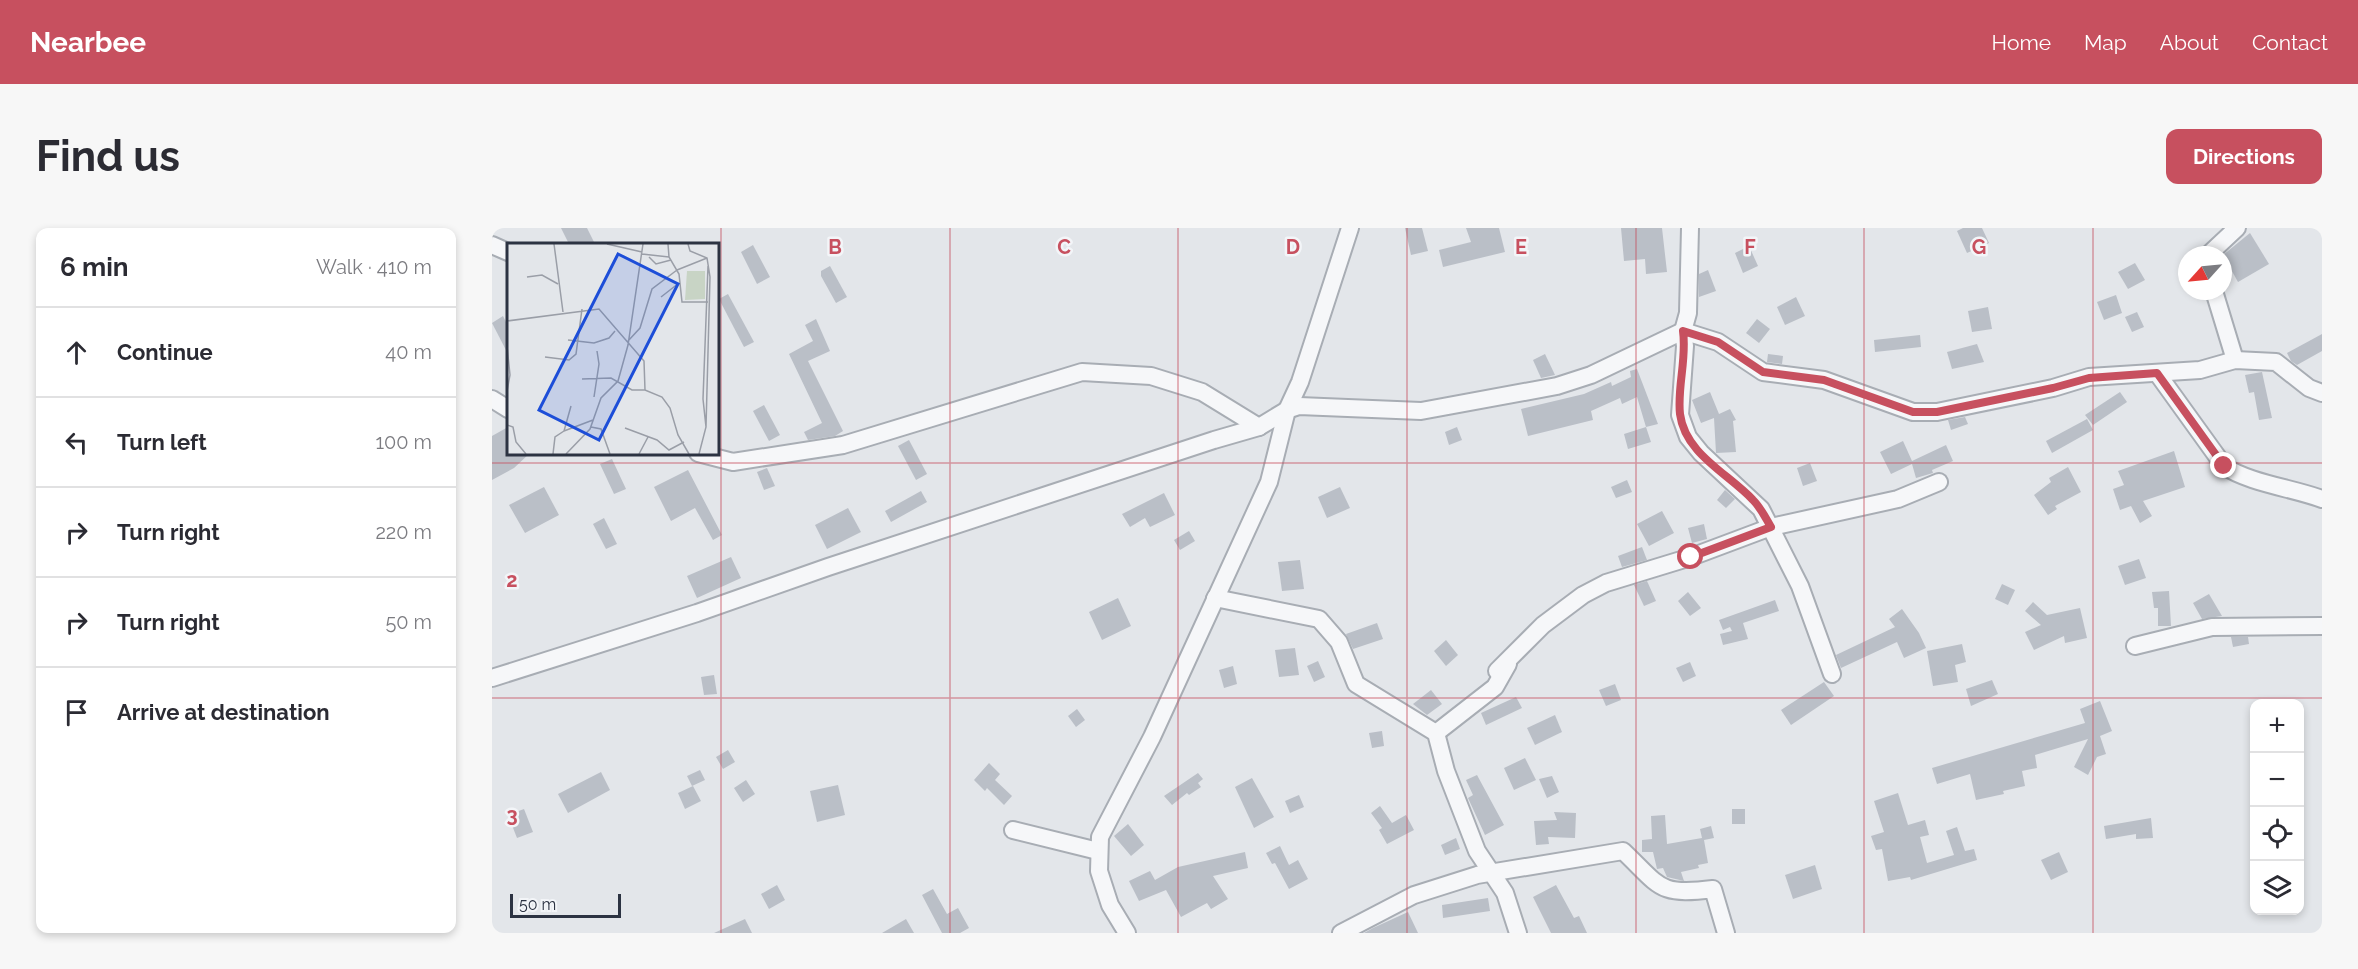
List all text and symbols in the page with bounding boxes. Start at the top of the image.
text: Nearbee [30,26,146,59]
text: Home [1992,30,2051,55]
text: Map [2084,30,2127,55]
text: About [2160,30,2219,55]
text: Contact [2252,30,2328,55]
button: Directions [2166,129,2322,184]
text: Find us [36,132,180,181]
text: B [828,235,842,259]
text: C [1057,235,1071,259]
text: D [1286,235,1300,259]
text: E [1515,235,1527,259]
text: F [1744,235,1756,259]
text: G [1972,235,1986,259]
inset map [507,243,718,454]
north arrow [2178,246,2232,300]
text: 6 min [60,252,129,282]
text: Walk · 410 m [316,255,432,279]
icon: ahead [60,336,93,369]
text: Continue [117,339,213,365]
text: 40 m [385,340,432,364]
icon: left [60,426,93,459]
text: Turn left [117,429,207,455]
text: 100 m [375,430,432,454]
route end [2210,452,2236,478]
icon: right [60,516,93,549]
text: Turn right [117,519,220,545]
text: 220 m [375,520,432,544]
route start [1677,543,1703,569]
text: 2 [506,568,518,592]
icon: right [60,606,93,639]
text: Turn right [117,609,220,635]
text: 50 m [385,610,432,634]
icon: arrive [60,696,93,729]
text: Arrive at destination [117,699,330,725]
map controls [2250,699,2304,915]
button: + [2250,699,2304,753]
button: − [2250,753,2304,807]
text: 3 [506,803,518,827]
button: locate [2250,807,2304,861]
button: layers [2250,861,2304,915]
scale bar [510,891,621,918]
text: 50 m [519,895,556,914]

